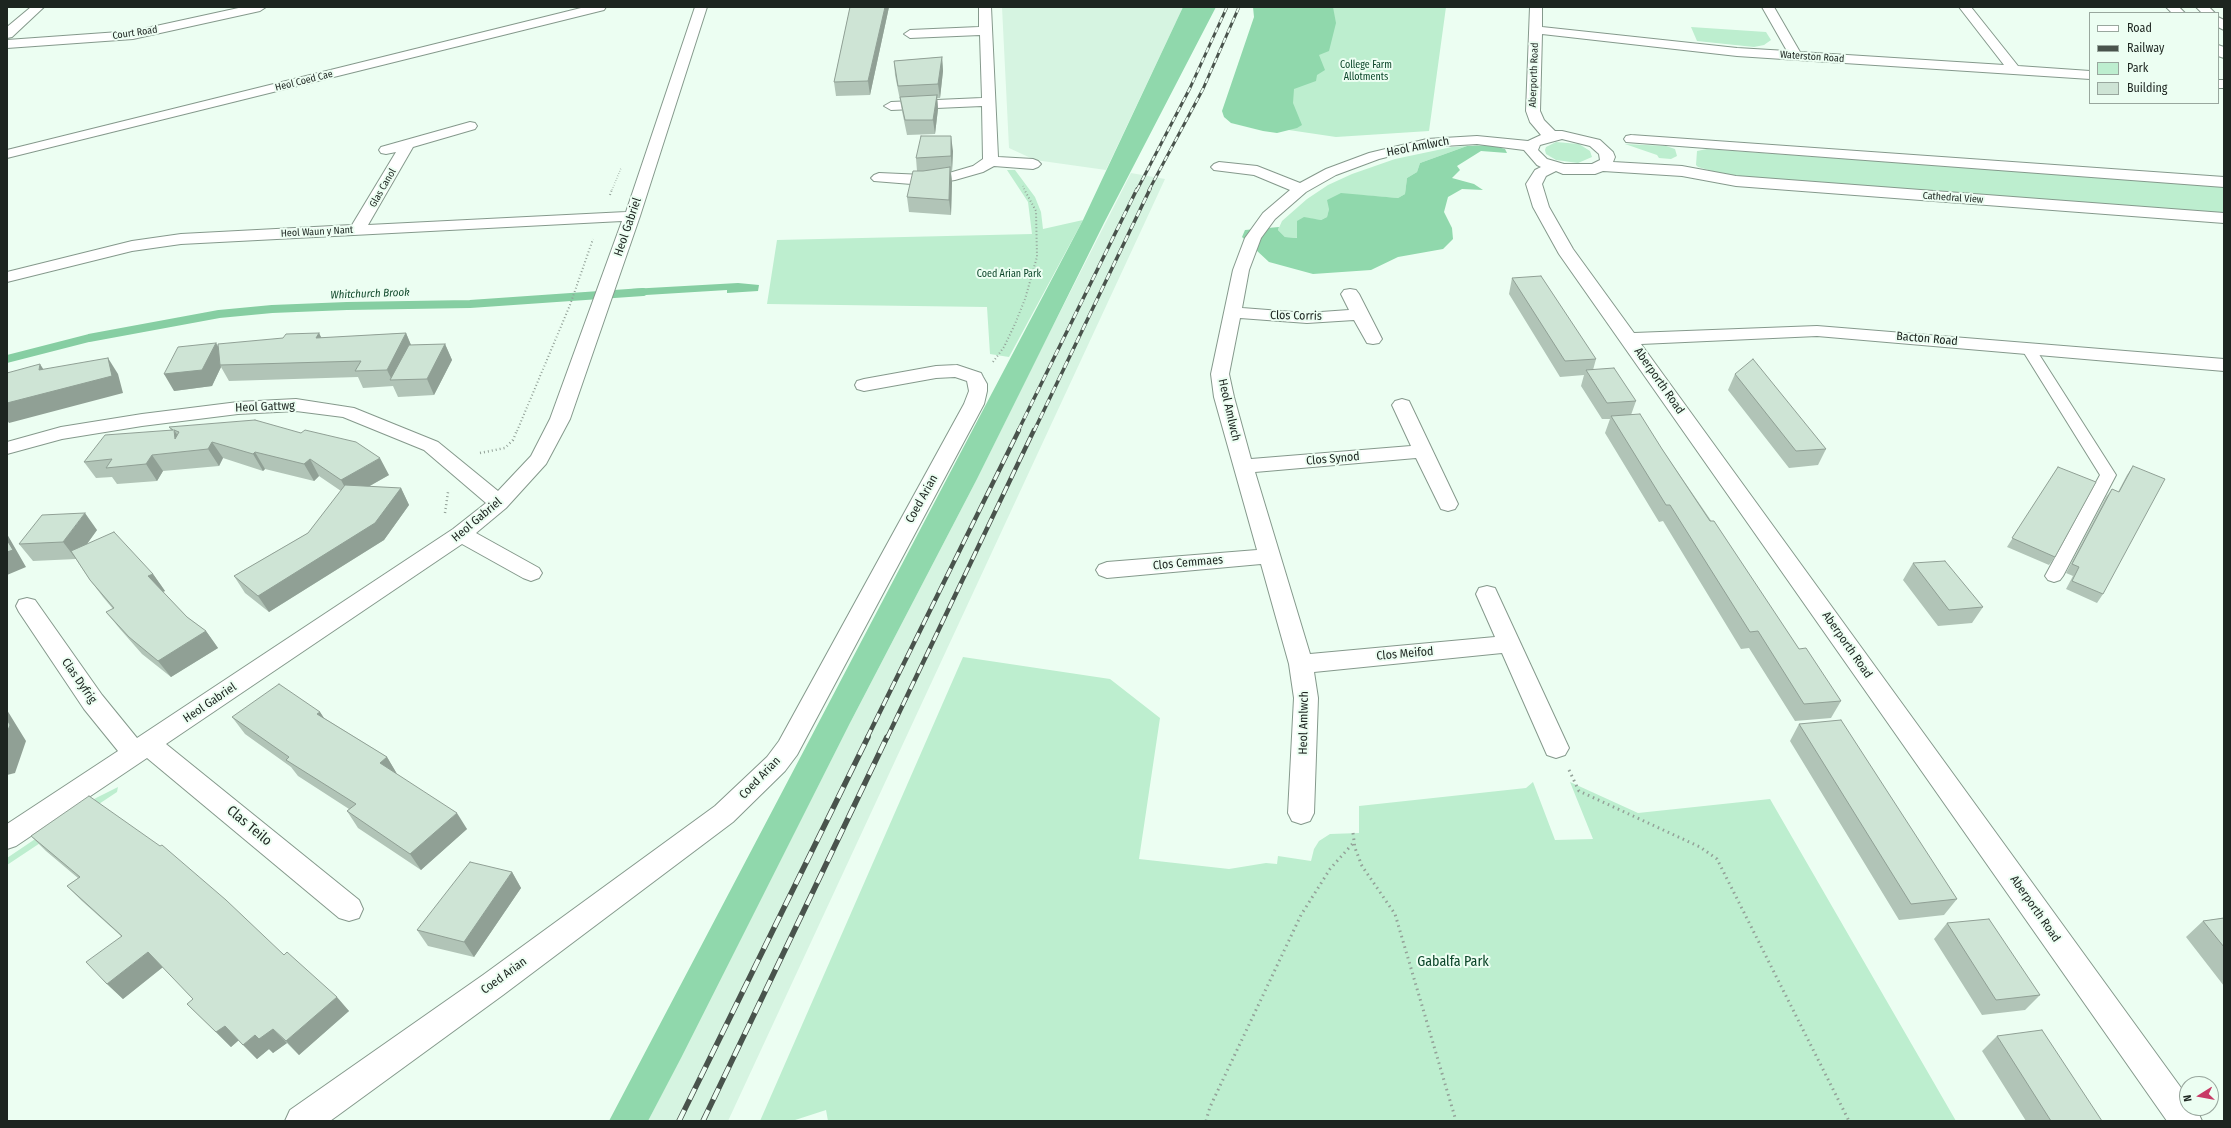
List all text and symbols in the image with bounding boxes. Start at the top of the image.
legend [2089,12,2219,104]
text: Road [2127,21,2152,35]
street label: Court Road [112,24,158,42]
text: Railway [2127,41,2164,55]
street label: Aberporth Road [1527,42,1541,108]
street label: Waterston Road [1779,49,1845,65]
park label: College Farm Allotments [1340,59,1392,82]
text: Park [2127,61,2148,75]
street label: Heol Coed Cae [274,68,334,94]
text: Building [2127,81,2167,95]
street label: Heol Amlwch [1385,134,1451,160]
street label: Glas Canol [367,166,399,210]
street label: Cathedral View [1922,190,1984,206]
street label: Heol Gabriel [611,196,645,258]
street label: Heol Waun y Nant [280,224,354,240]
park label: Coed Arian Park [977,268,1041,280]
water label: Whitchurch Brook [330,286,410,302]
street label: Clos Corris [1270,308,1322,324]
street label: Bacton Road [1896,329,1958,349]
street label: Aberporth Road [1631,345,1687,417]
street label: Heol Amlwch [1215,377,1243,443]
street label: Heol Gattwg [235,399,295,415]
street label: Clos Synod [1306,449,1360,469]
street label: Coed Arian [903,472,941,526]
street label: Heol Gabriel [449,495,505,545]
street label: Clos Cemmaes [1152,553,1224,573]
street label: Aberporth Road [1819,609,1875,681]
street label: Clos Meifod [1376,644,1434,664]
street label: Clas Dyfrig [58,656,100,706]
street label: Heol Gabriel [181,680,239,726]
street label: Heol Amlwch [1296,691,1312,755]
street label: Coed Arian [736,754,784,802]
street label: Clas Teilo [223,802,275,850]
street label: Aberporth Road [2007,873,2063,945]
park label: Gabalfa Park [1417,954,1489,970]
street label: Coed Arian [478,955,530,997]
north arrow [2179,1076,2219,1116]
text: N [2181,1094,2195,1103]

